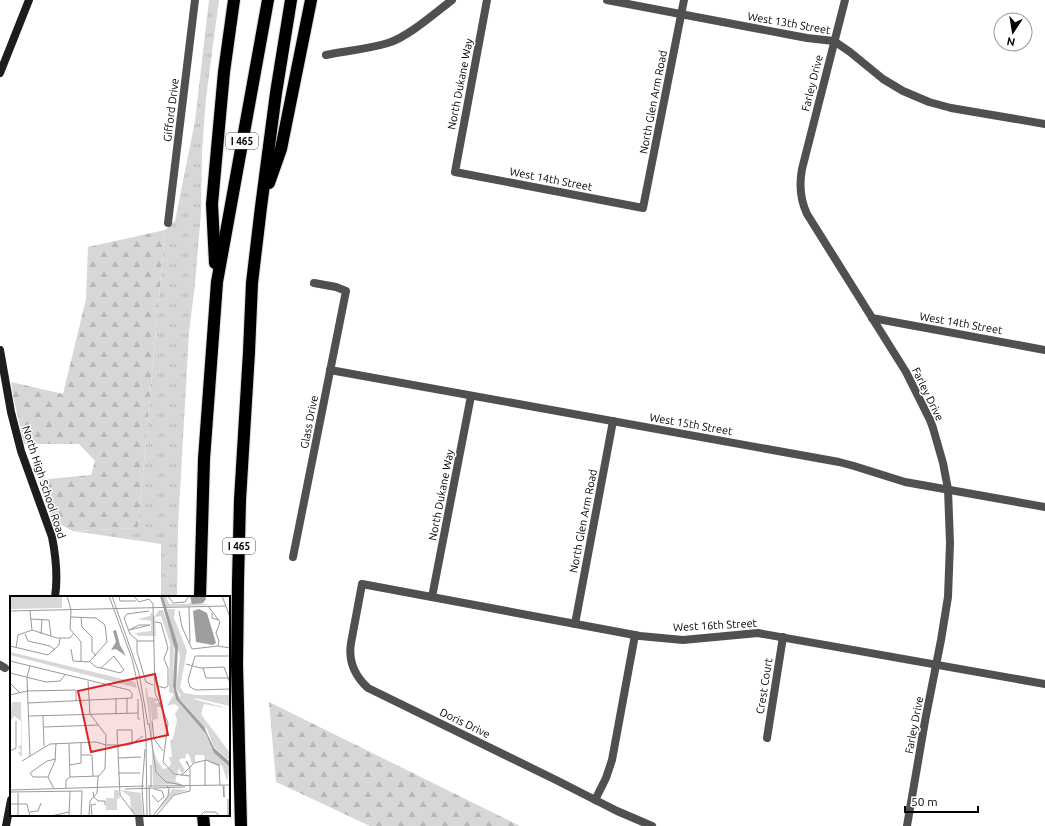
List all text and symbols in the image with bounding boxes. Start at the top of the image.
street label: West 13th Street [747,10,832,36]
north arrow [993,12,1033,52]
text: N [1006,35,1016,49]
street label: North Dukane Way [445,37,475,131]
street label: North Glen Arm Road [637,49,669,155]
street label: Farley Drive [799,53,825,113]
street label: Gifford Drive [161,78,181,142]
road number: I 465 [226,133,258,149]
street label: West 14th Street [509,165,594,193]
street label: West 14th Street [919,310,1004,336]
street label: Farley Drive [910,365,946,423]
street label: Glass Drive [298,394,320,450]
street label: West 15th Street [649,411,734,437]
street label: North High School Road [20,424,68,540]
street label: North Dukane Way [426,448,456,542]
street label: North Glen Arm Road [567,468,599,574]
road number: I 465 [223,538,255,554]
inset map [10,596,230,816]
street label: West 16th Street [673,617,758,633]
street label: Crest Court [754,656,774,715]
street label: Farley Drive [903,695,925,755]
street label: Doris Drive [438,706,492,740]
scale bar [905,788,978,814]
text: 50 m [911,795,938,808]

